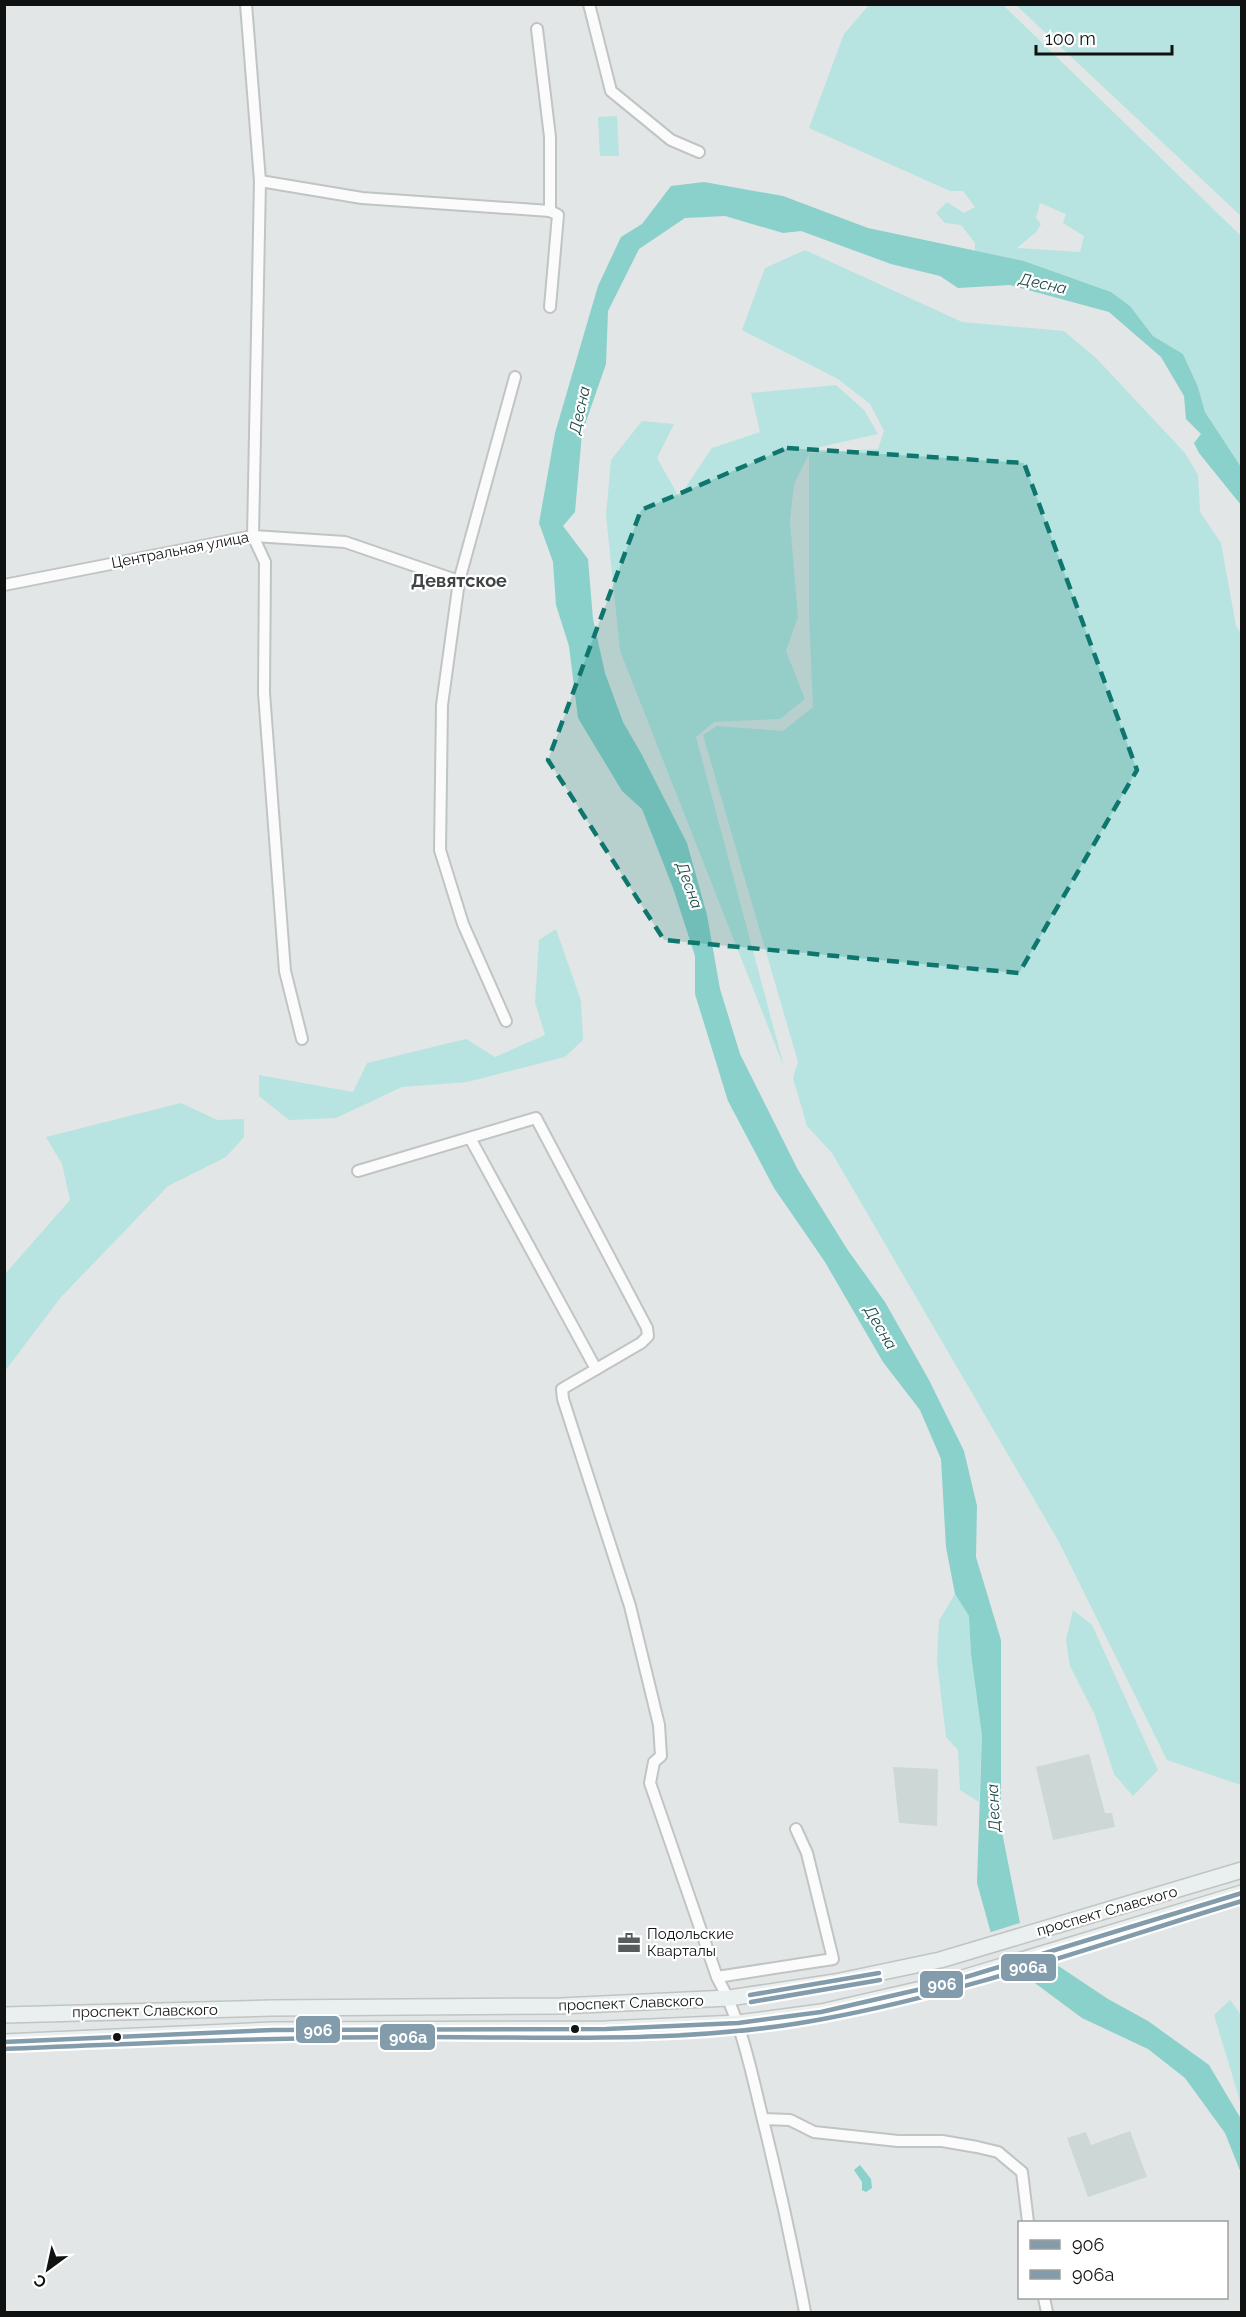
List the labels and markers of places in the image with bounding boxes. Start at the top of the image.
place label: Подольские Кварталы [647,1925,734,1960]
office icon: Подольские Кварталы [616,1930,642,1956]
unlabelled marker [569,2023,581,2035]
unlabelled marker [111,2031,123,2043]

